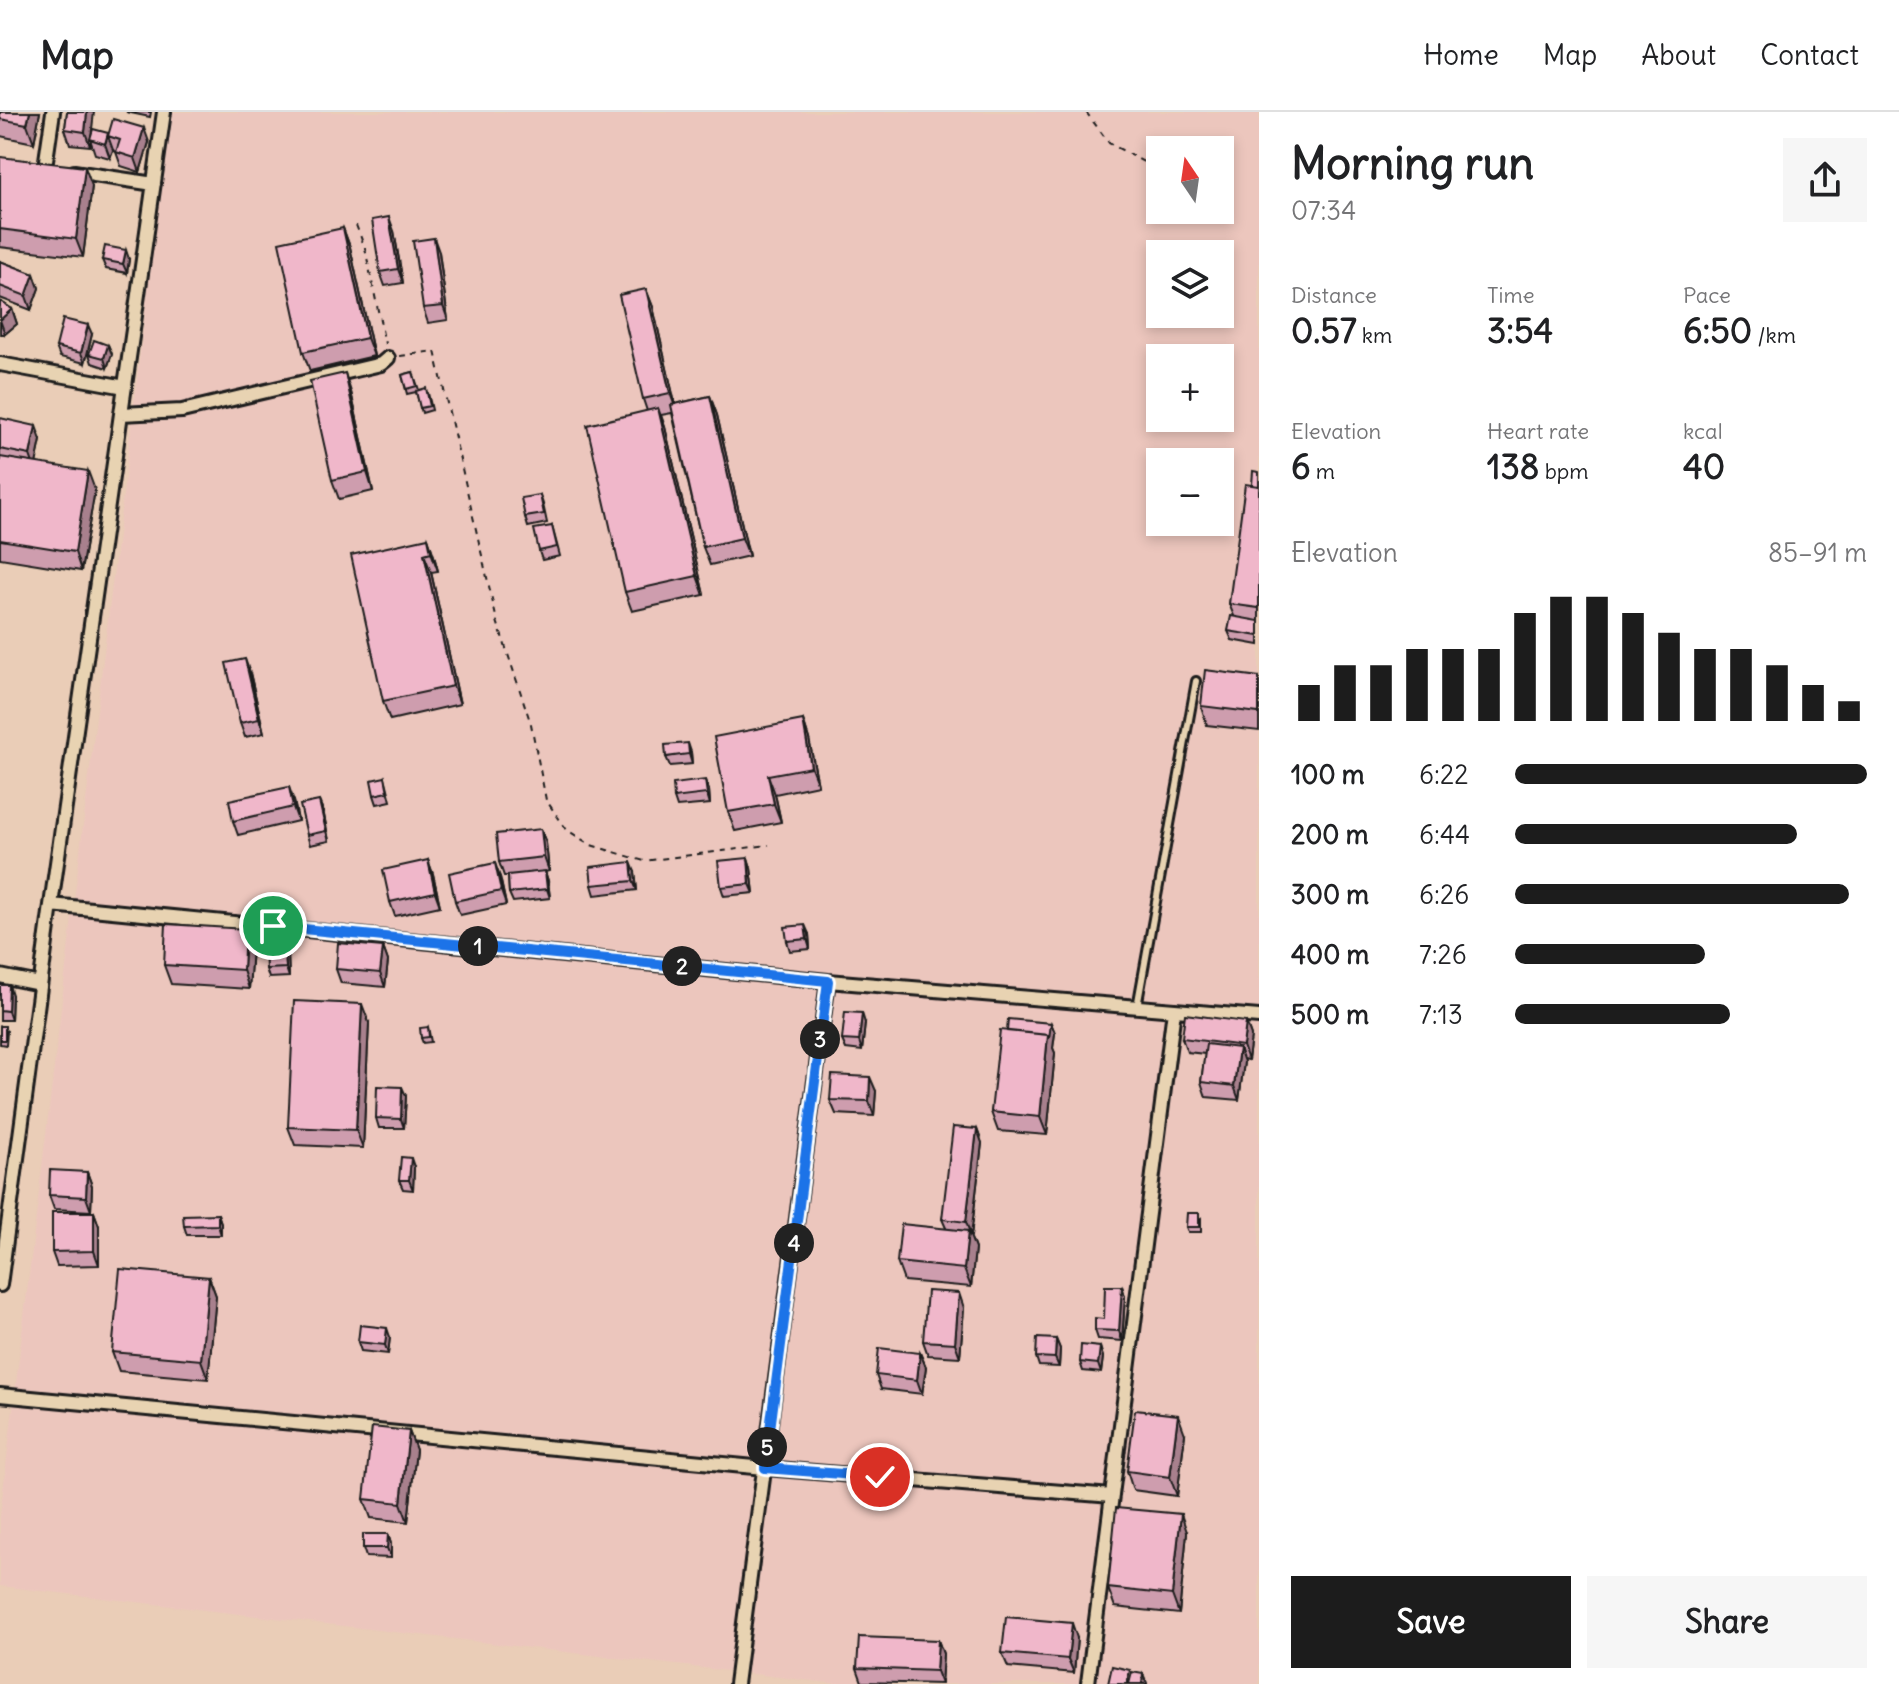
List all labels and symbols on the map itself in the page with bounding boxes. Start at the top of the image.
north arrow [1146,136,1234,224]
pin [239,892,307,960]
pin: 1 [458,926,498,966]
pin: 2 [662,946,702,986]
pin: 3 [800,1019,840,1059]
pin: 4 [774,1223,814,1263]
pin: 5 [747,1427,787,1467]
pin [846,1443,914,1511]

